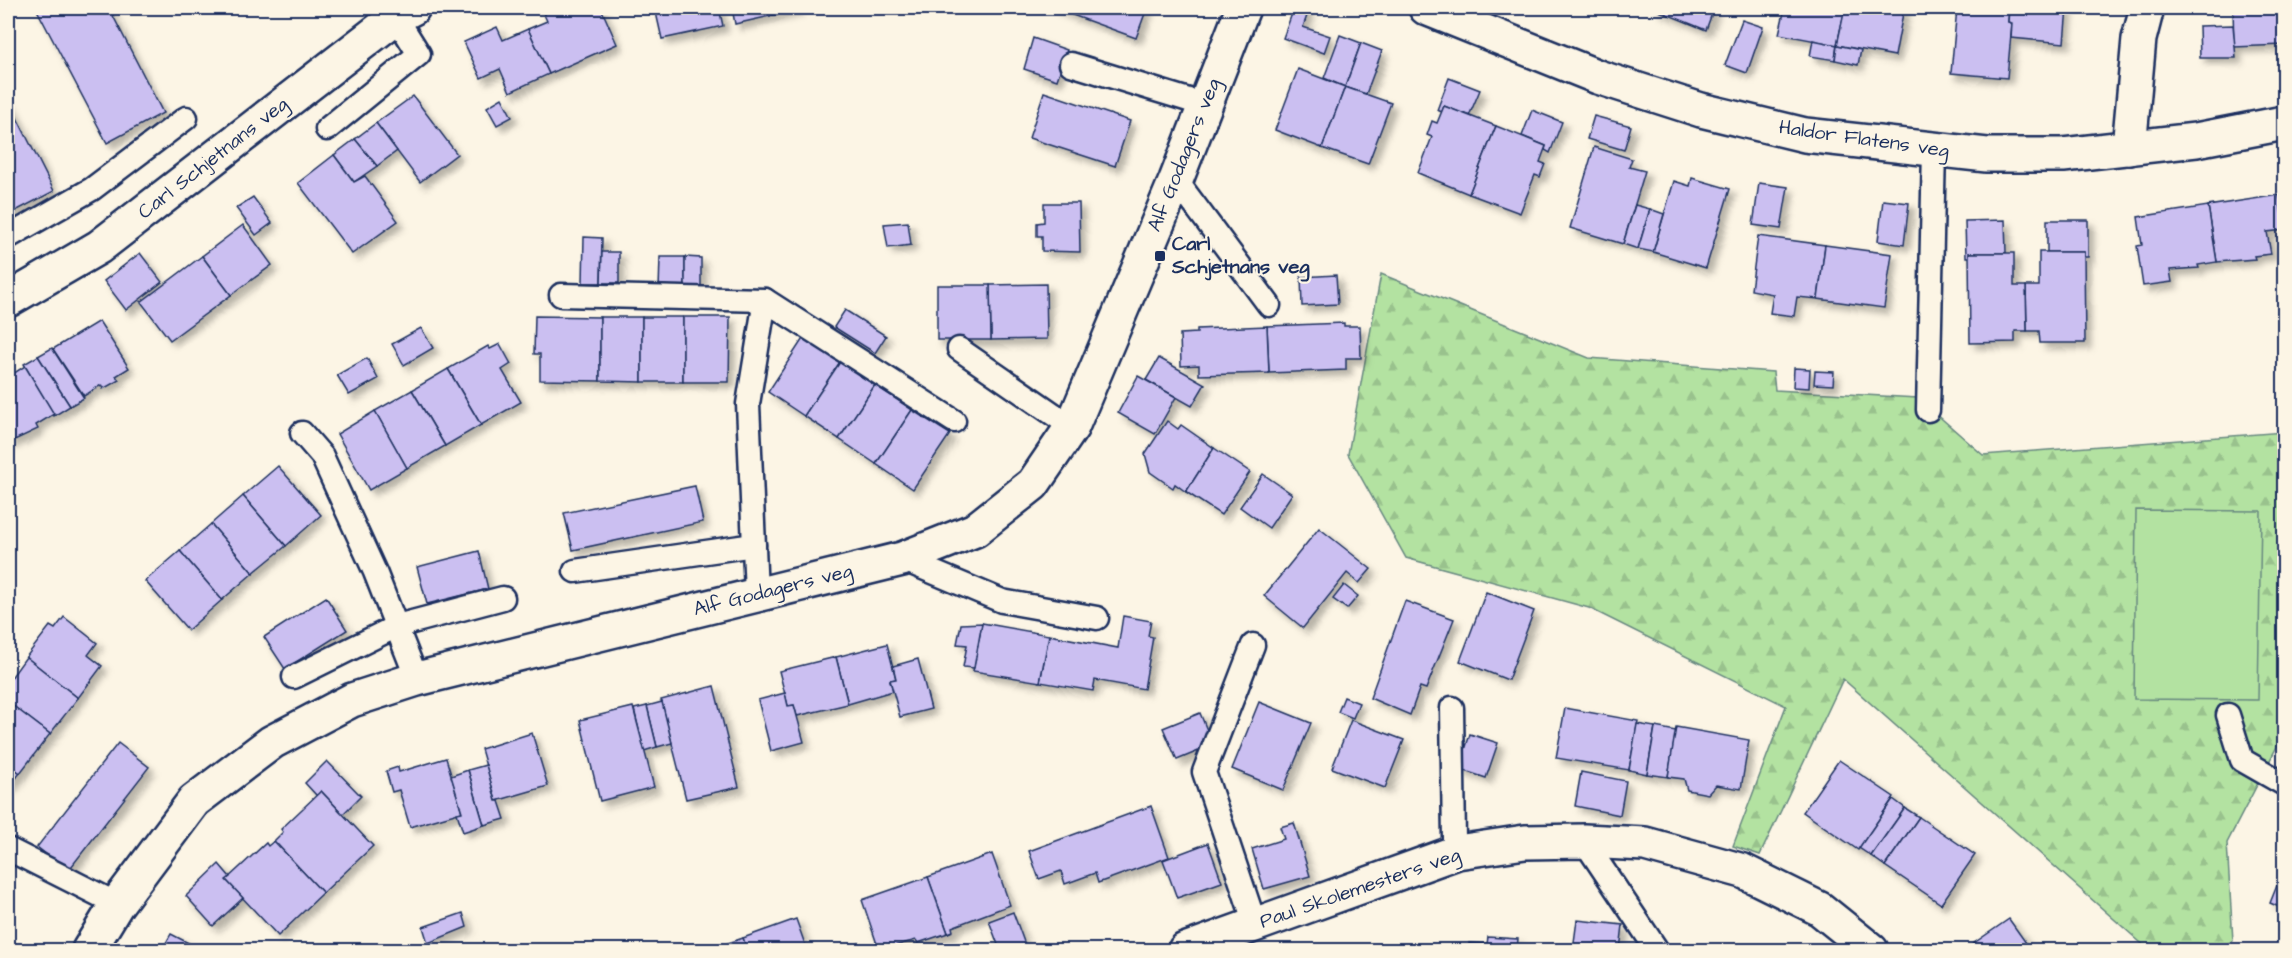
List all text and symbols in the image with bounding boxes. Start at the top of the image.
street label: Alf Godagers veg [1140,74,1228,236]
street label: Carl Schjetnans veg [132,90,295,226]
street label: Haldor Flatens veg [1777,113,1951,166]
place label: Carl Schjetnans veg [1171,230,1310,282]
marker: Carl Schjetnans veg [1153,249,1167,263]
street label: Alf Godagers veg [690,557,856,624]
street label: Paul Skolemesters veg [1256,840,1464,936]

